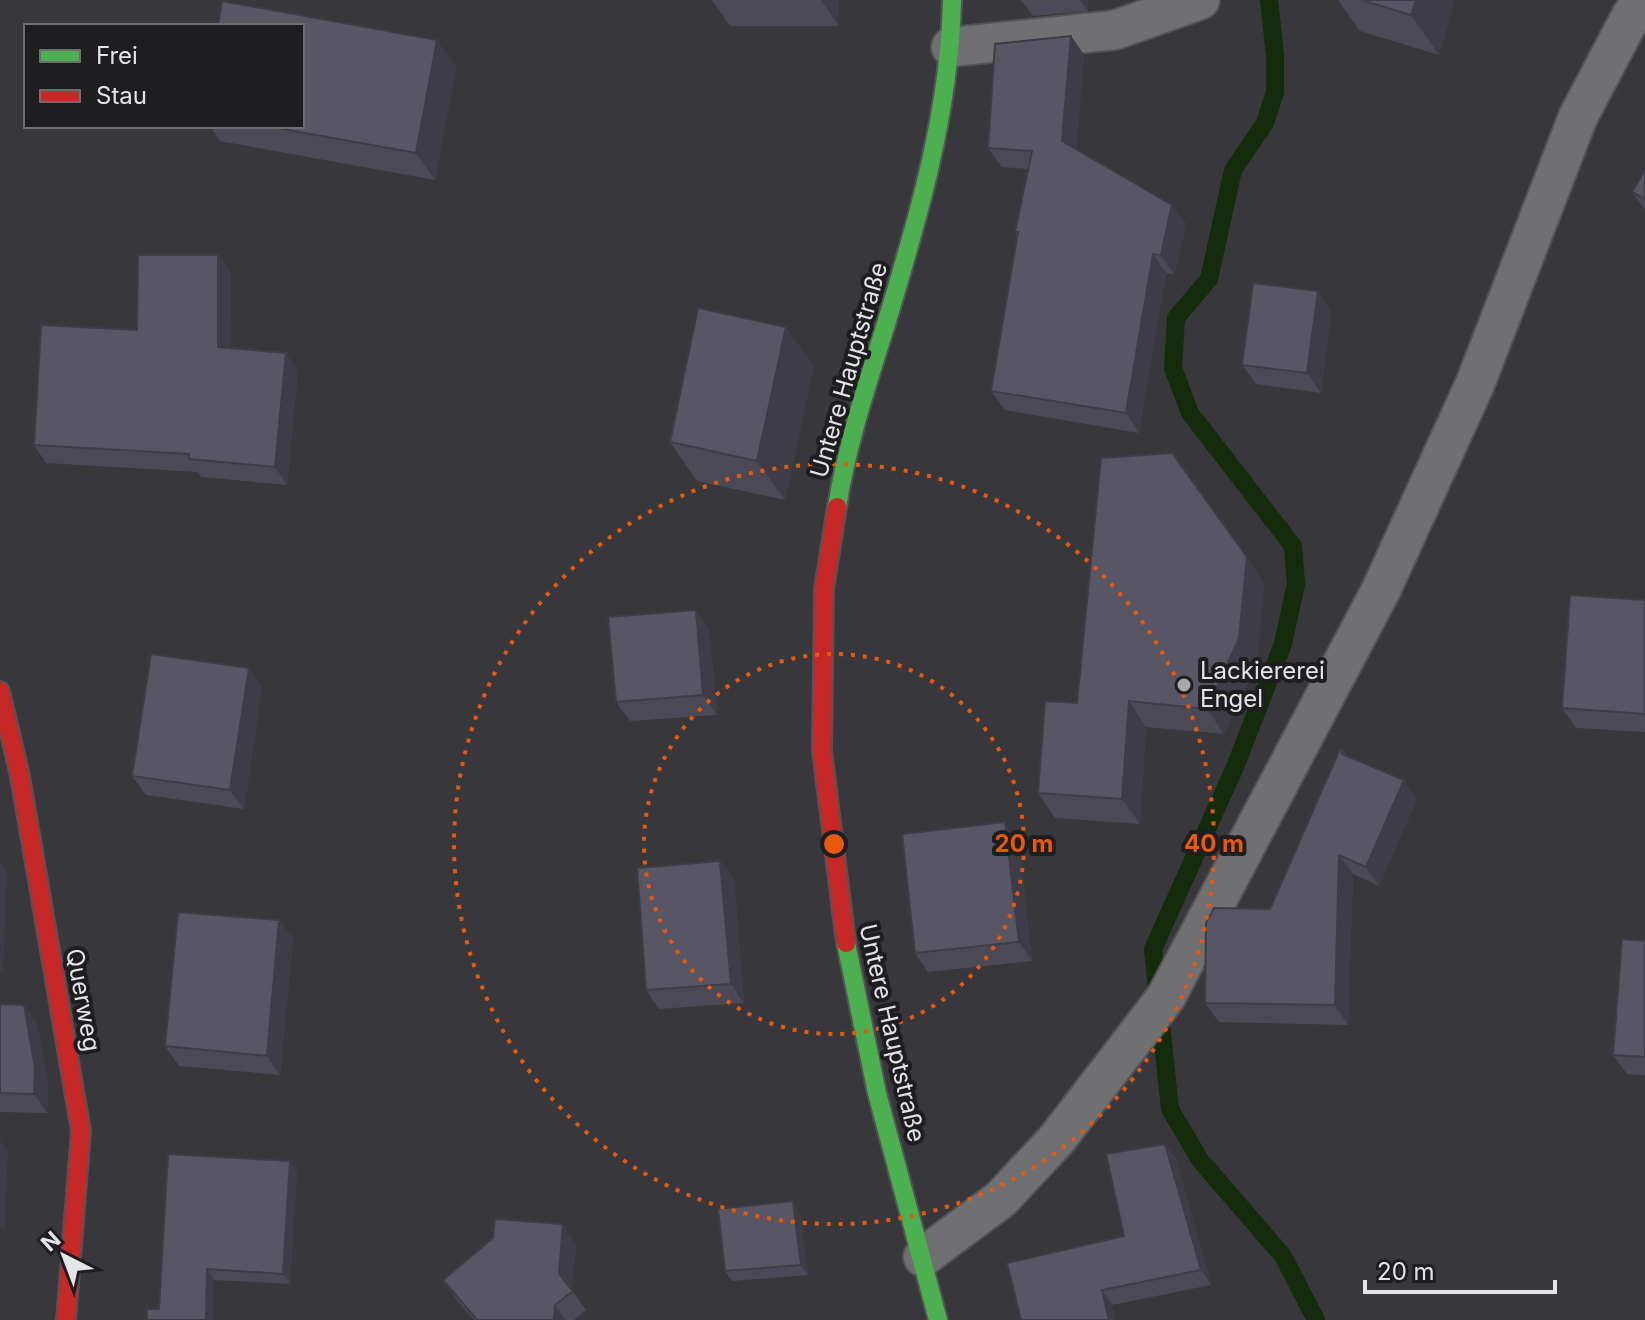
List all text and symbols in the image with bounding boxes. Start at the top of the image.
legend [24,24,304,128]
text: Frei [96,41,138,70]
text: Stau [96,81,147,110]
street label: Untere Hauptstraße [804,259,893,481]
place label: Lackiererei Engel [1200,656,1325,713]
marker: Lackiererei Engel [1175,676,1193,694]
text: 20 m [995,829,1053,858]
text: 40 m [1184,829,1244,858]
centre of rings [820,830,848,858]
street label: Untere Hauptstraße [853,921,932,1145]
street label: Querweg [60,946,107,1053]
north arrow [24,1216,104,1296]
text: N [36,1226,66,1256]
scale bar [1365,1244,1555,1294]
text: 20 m [1377,1257,1435,1286]

